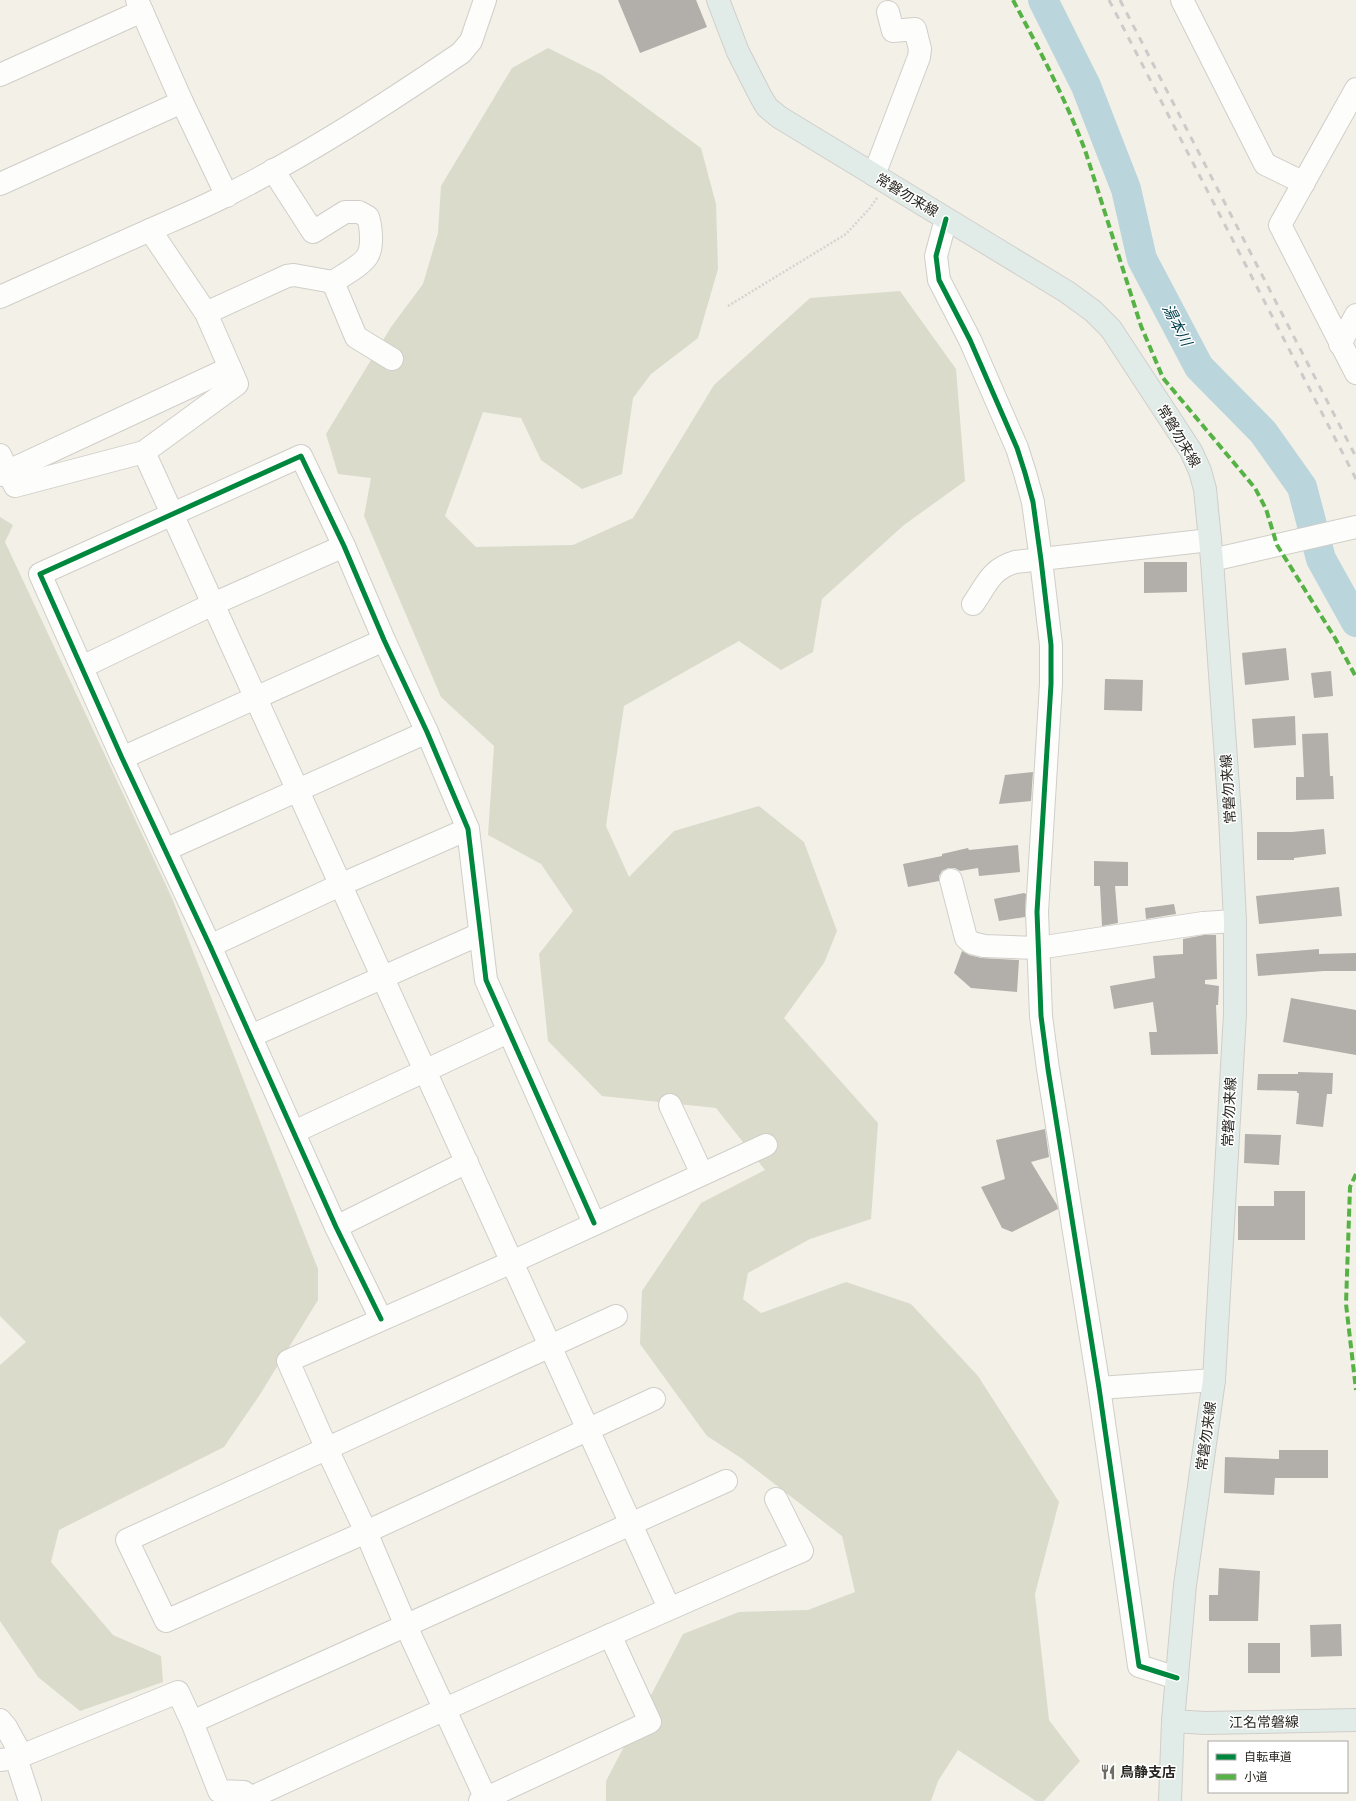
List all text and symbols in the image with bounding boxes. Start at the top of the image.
street label: 常磐勿来線 [873,170,941,220]
water label: 湯本川 [1158,301,1196,351]
street label: 常磐勿来線 [1154,402,1204,470]
street label: 常磐勿来線 [1218,754,1238,824]
street label: 常磐勿来線 [1219,1077,1239,1147]
street label: 常磐勿来線 [1193,1400,1219,1472]
street label: 江名常磐線 [1229,1713,1299,1731]
legend [1208,1741,1348,1793]
text: 自転車道 [1244,1750,1292,1764]
restaurant icon: 鳥静支店 [1099,1763,1117,1781]
place label: 鳥静支店 [1120,1764,1176,1780]
text: 小道 [1244,1770,1268,1784]

